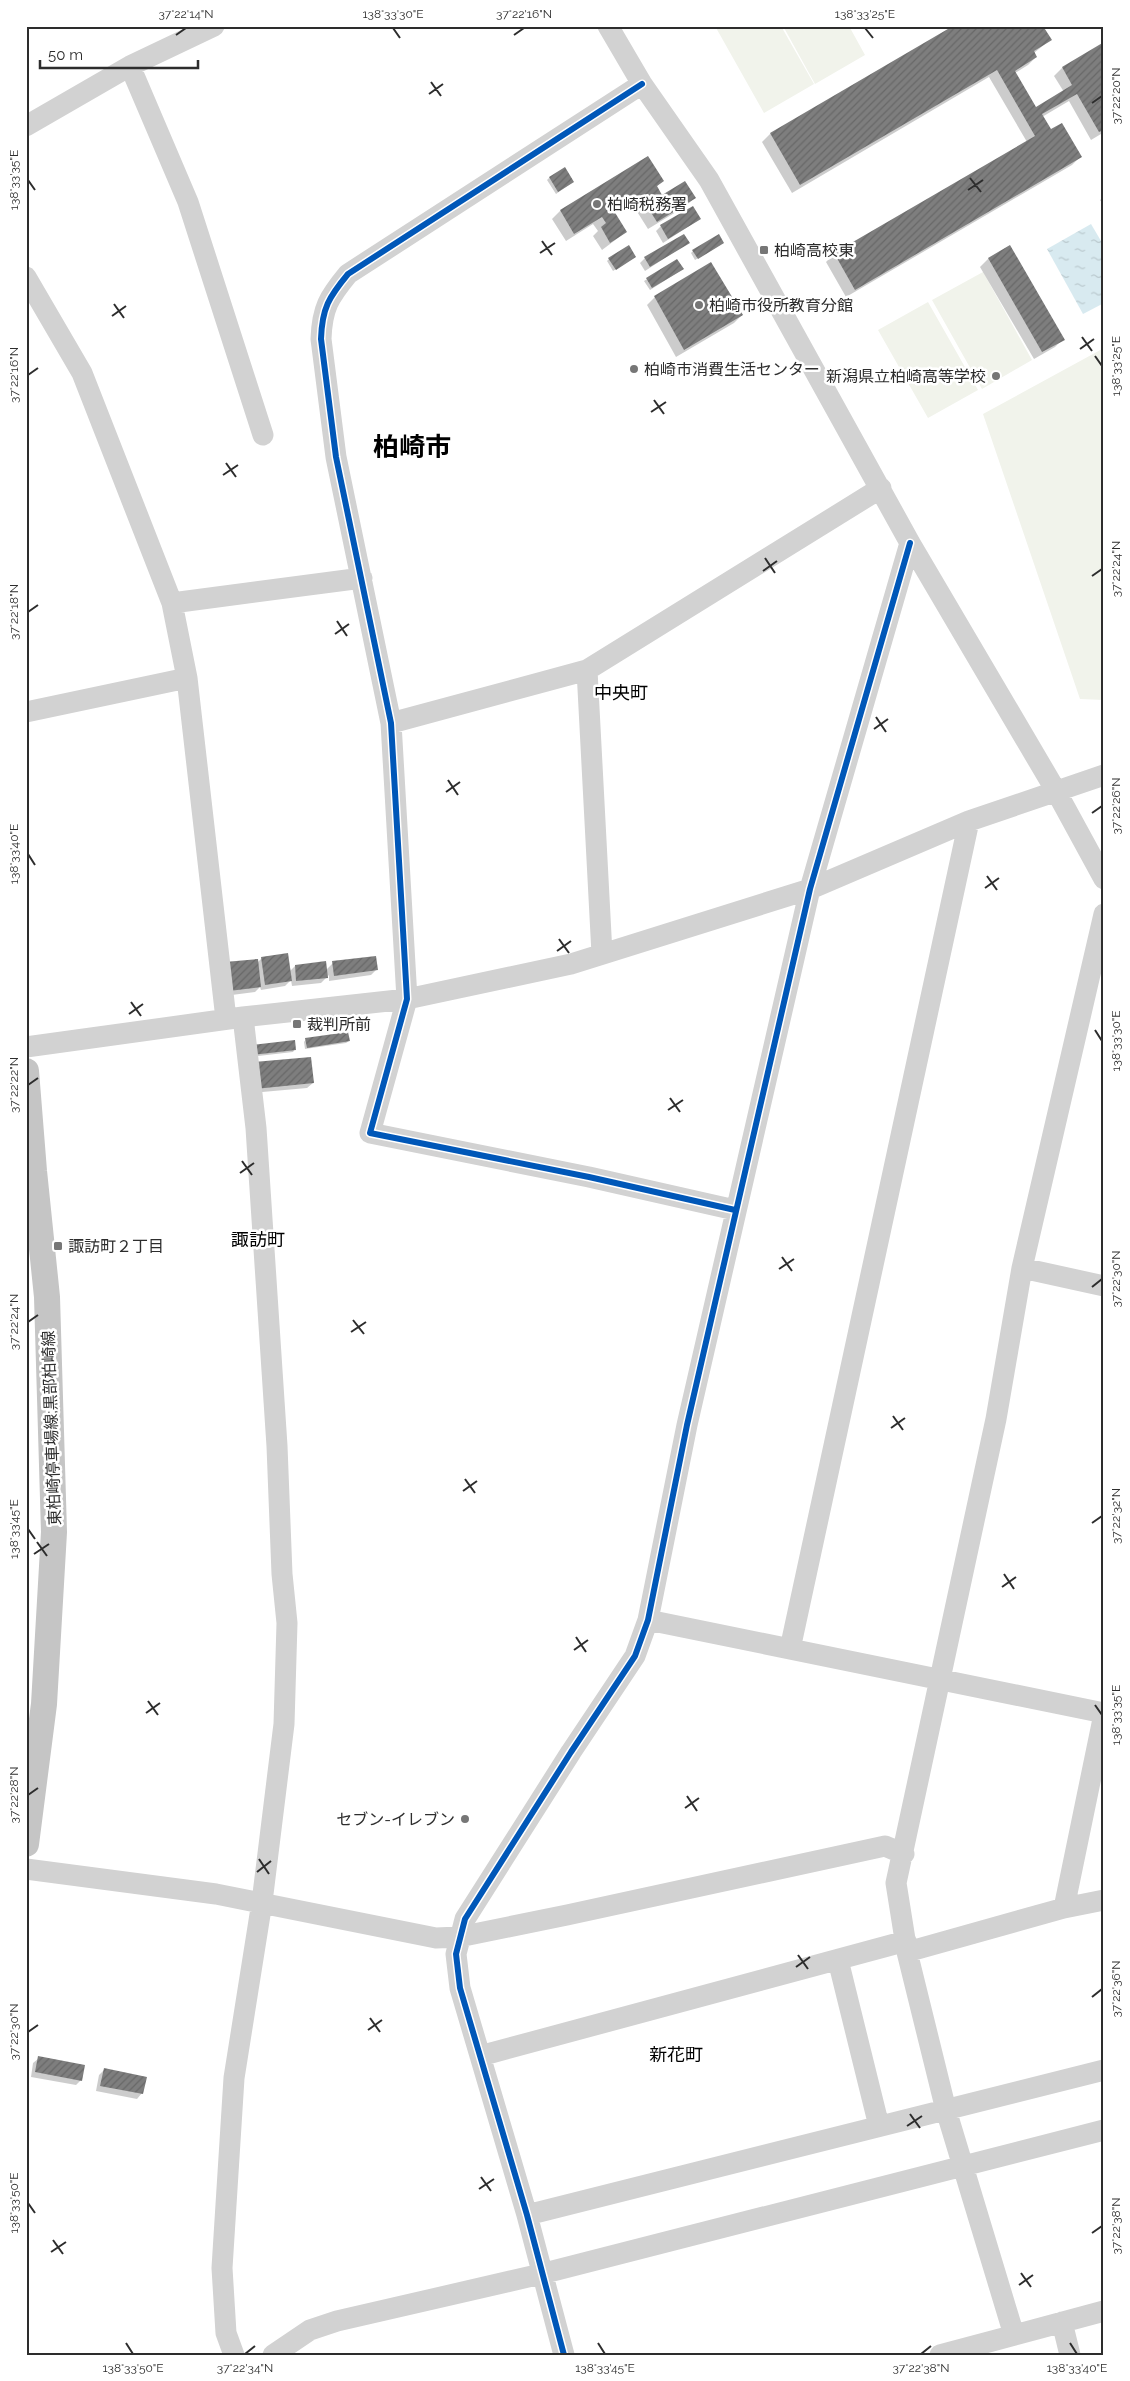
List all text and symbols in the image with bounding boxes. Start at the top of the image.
text: 37°22'14"N [158,7,214,21]
text: 138°33'30"E [362,7,424,21]
text: 37°22'16"N [496,7,552,21]
text: 138°33'25"E [835,7,895,21]
scale bar [40,38,198,70]
text: 50 m [48,46,83,64]
text: 37°22'20"N [1109,67,1123,125]
text: 138°33'35"E [7,150,21,210]
place label: 柏崎税務署 [607,195,687,214]
marker: 柏崎税務署 [591,198,603,210]
place label: 柏崎高校東 [774,241,854,260]
marker: 柏崎高校東 [758,244,770,256]
place label: 柏崎市役所教育分館 [709,296,853,315]
marker: 柏崎市役所教育分館 [693,299,705,311]
text: 138°33'25"E [1109,336,1123,396]
text: 37°22'16"N [7,347,21,403]
place label: 柏崎市消費生活センター [644,360,820,379]
marker: 柏崎市消費生活センター [628,363,640,375]
place label: 新潟県立柏崎高等学校 [826,367,986,386]
marker: 新潟県立柏崎高等学校 [990,370,1002,382]
district label: 柏崎市 [373,432,451,462]
text: 37°22'24"N [1109,541,1123,597]
text: 37°22'18"N [7,584,21,640]
district label: 中央町 [594,682,648,703]
text: 37°22'26"N [1109,777,1123,835]
text: 138°33'40"E [7,824,21,884]
text: 138°33'30"E [1109,1010,1123,1072]
place label: 裁判所前 [307,1015,371,1034]
marker: 裁判所前 [291,1018,303,1030]
text: 37°22'22"N [7,1057,21,1113]
district label: 諏訪町 [231,1229,285,1250]
place label: 諏訪町２丁目 [68,1237,164,1256]
marker: 諏訪町２丁目 [52,1240,64,1252]
text: 37°22'30"N [1109,1250,1123,1308]
text: 37°22'24"N [7,1294,21,1350]
street label: 東柏崎停車場線;黒部柏崎線 [39,1330,64,1526]
text: 37°22'32"N [1109,1488,1123,1544]
text: 138°33'45"E [7,1499,21,1559]
text: 138°33'35"E [1109,1685,1123,1745]
text: 37°22'28"N [7,1767,21,1823]
place label: セブン-イレブン [336,1810,455,1829]
marker: セブン-イレブン [459,1813,471,1825]
text: 37°22'36"N [1109,1960,1123,2018]
text: 37°22'30"N [7,2003,21,2061]
district label: 新花町 [649,2044,703,2065]
text: 138°33'50"E [7,2172,21,2234]
text: 37°22'38"N [1109,2197,1123,2255]
text: 138°33'50"E [102,2361,164,2375]
text: 37°22'34"N [217,2361,273,2375]
text: 138°33'45"E [575,2361,635,2375]
text: 37°22'38"N [892,2361,950,2375]
text: 138°33'40"E [1047,2361,1107,2375]

